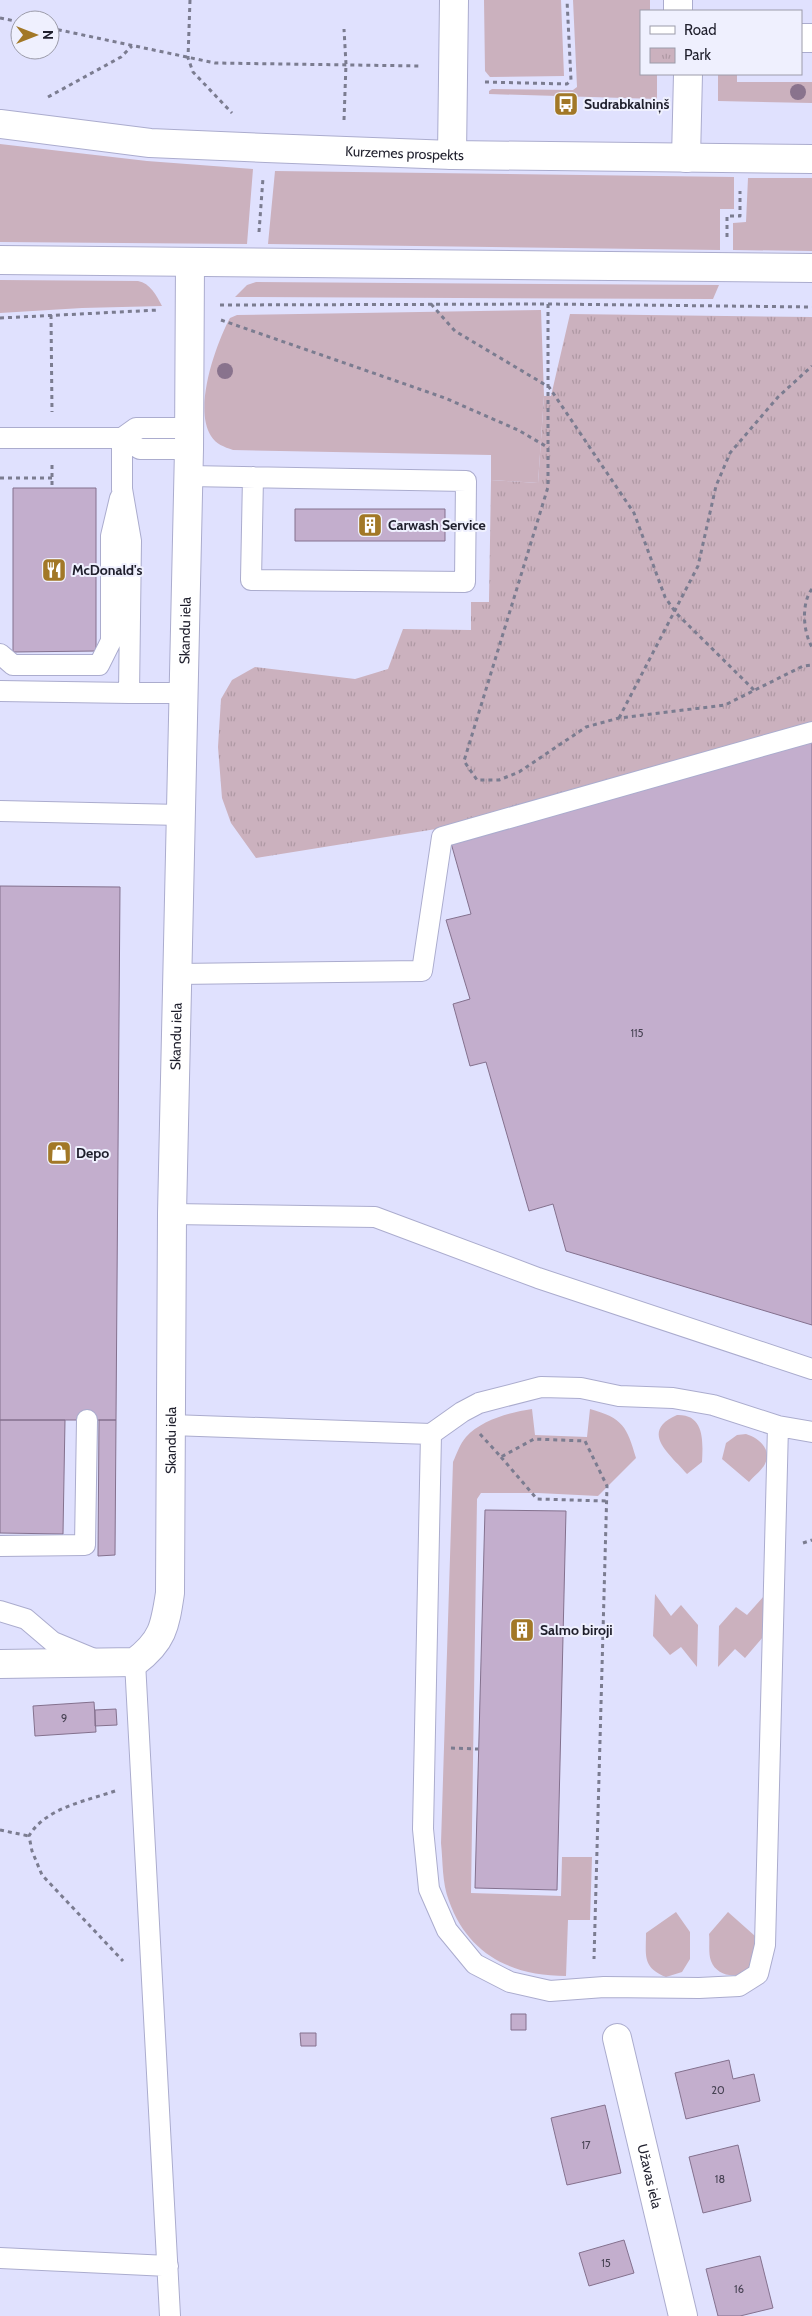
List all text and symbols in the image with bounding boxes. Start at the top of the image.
north arrow [10,10,60,60]
legend [640,10,802,75]
text: Road [684,21,717,39]
text: N [39,30,57,40]
text: Park [684,46,711,64]
bus stop icon: Sudrabkalniņš [553,91,579,117]
place label: Sudrabkalniņš [584,95,669,114]
street label: Kurzemes prospekts [345,142,464,164]
building icon: Carwash Service [357,512,383,538]
place label: Carwash Service [388,516,486,534]
restaurant icon: McDonald's [41,557,67,583]
place label: McDonald's [72,561,142,579]
street label: Skandu iela [175,596,195,664]
street label: Skandu iela [166,1002,186,1070]
house number: 115 [630,1026,644,1040]
shop icon: Depo [46,1140,72,1166]
place label: Depo [76,1144,109,1162]
street label: Skandu iela [162,1406,180,1474]
building icon: Salmo biroji [509,1617,535,1643]
place label: Salmo biroji [540,1621,613,1639]
house number: 9 [61,1711,67,1725]
house number: 20 [711,2083,725,2097]
house number: 17 [581,2138,591,2152]
street label: Užavas iela [633,2142,666,2210]
house number: 18 [715,2172,725,2186]
house number: 15 [601,2256,611,2270]
house number: 16 [734,2282,744,2296]

